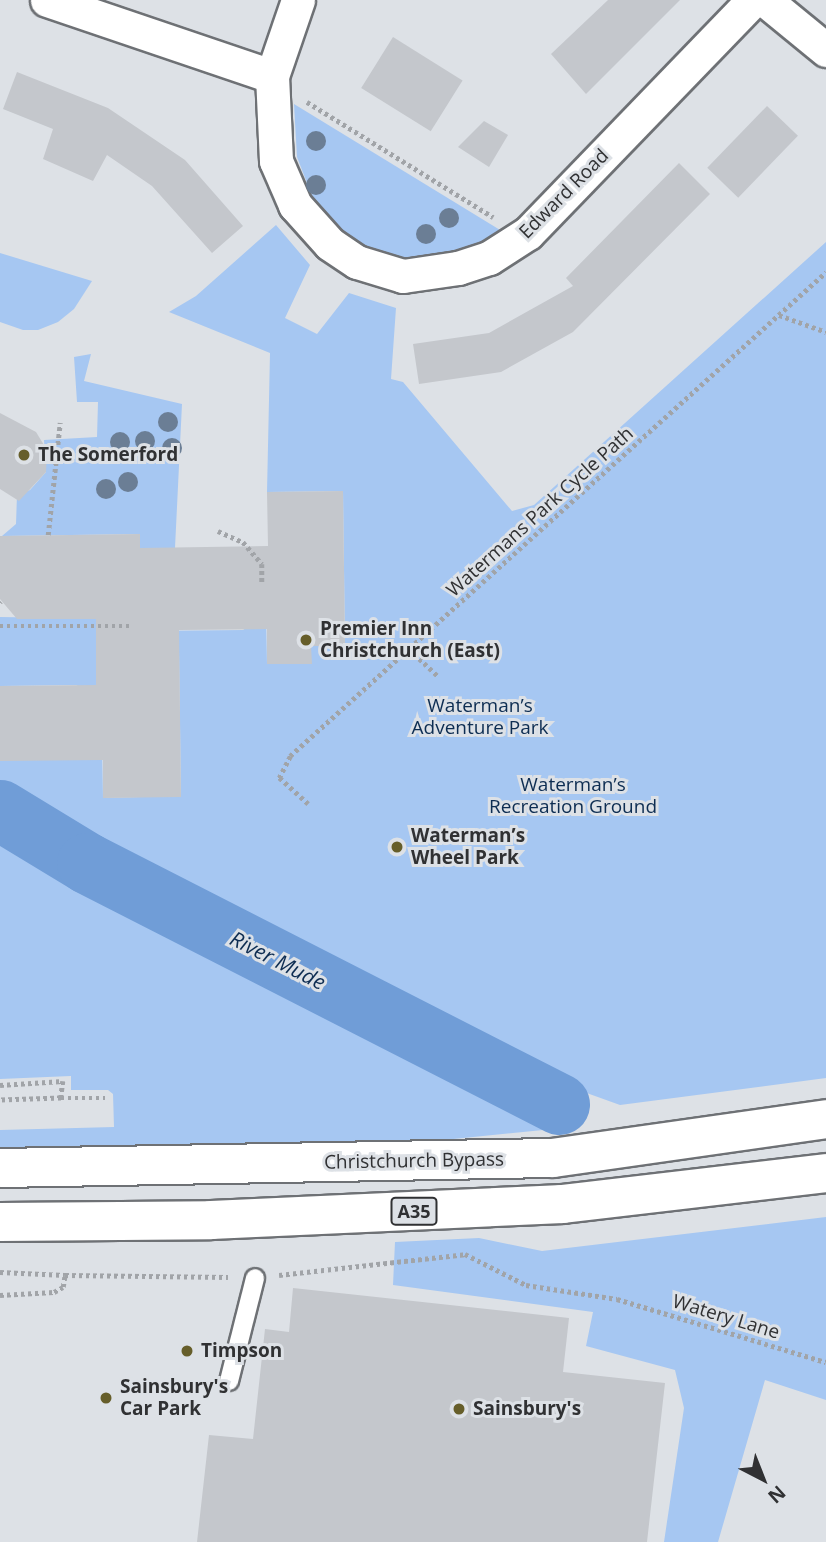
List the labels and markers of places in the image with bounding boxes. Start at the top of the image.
place label: The Somerford [38,444,178,466]
marker: The Somerford [16,447,32,463]
place label: Premier Inn Christchurch (East) [320,618,500,662]
marker: Premier Inn Christchurch (East) [298,632,314,648]
place label: Waterman’s Wheel Park [411,825,525,869]
marker: Waterman’s Wheel Park [389,839,405,855]
place label: Timpson [201,1340,282,1362]
marker: Timpson [179,1343,195,1359]
place label: Sainsbury's Car Park [120,1376,228,1420]
marker: Sainsbury's Car Park [98,1390,114,1406]
place label: Sainsbury's [473,1398,581,1420]
marker: Sainsbury's [451,1401,467,1417]

